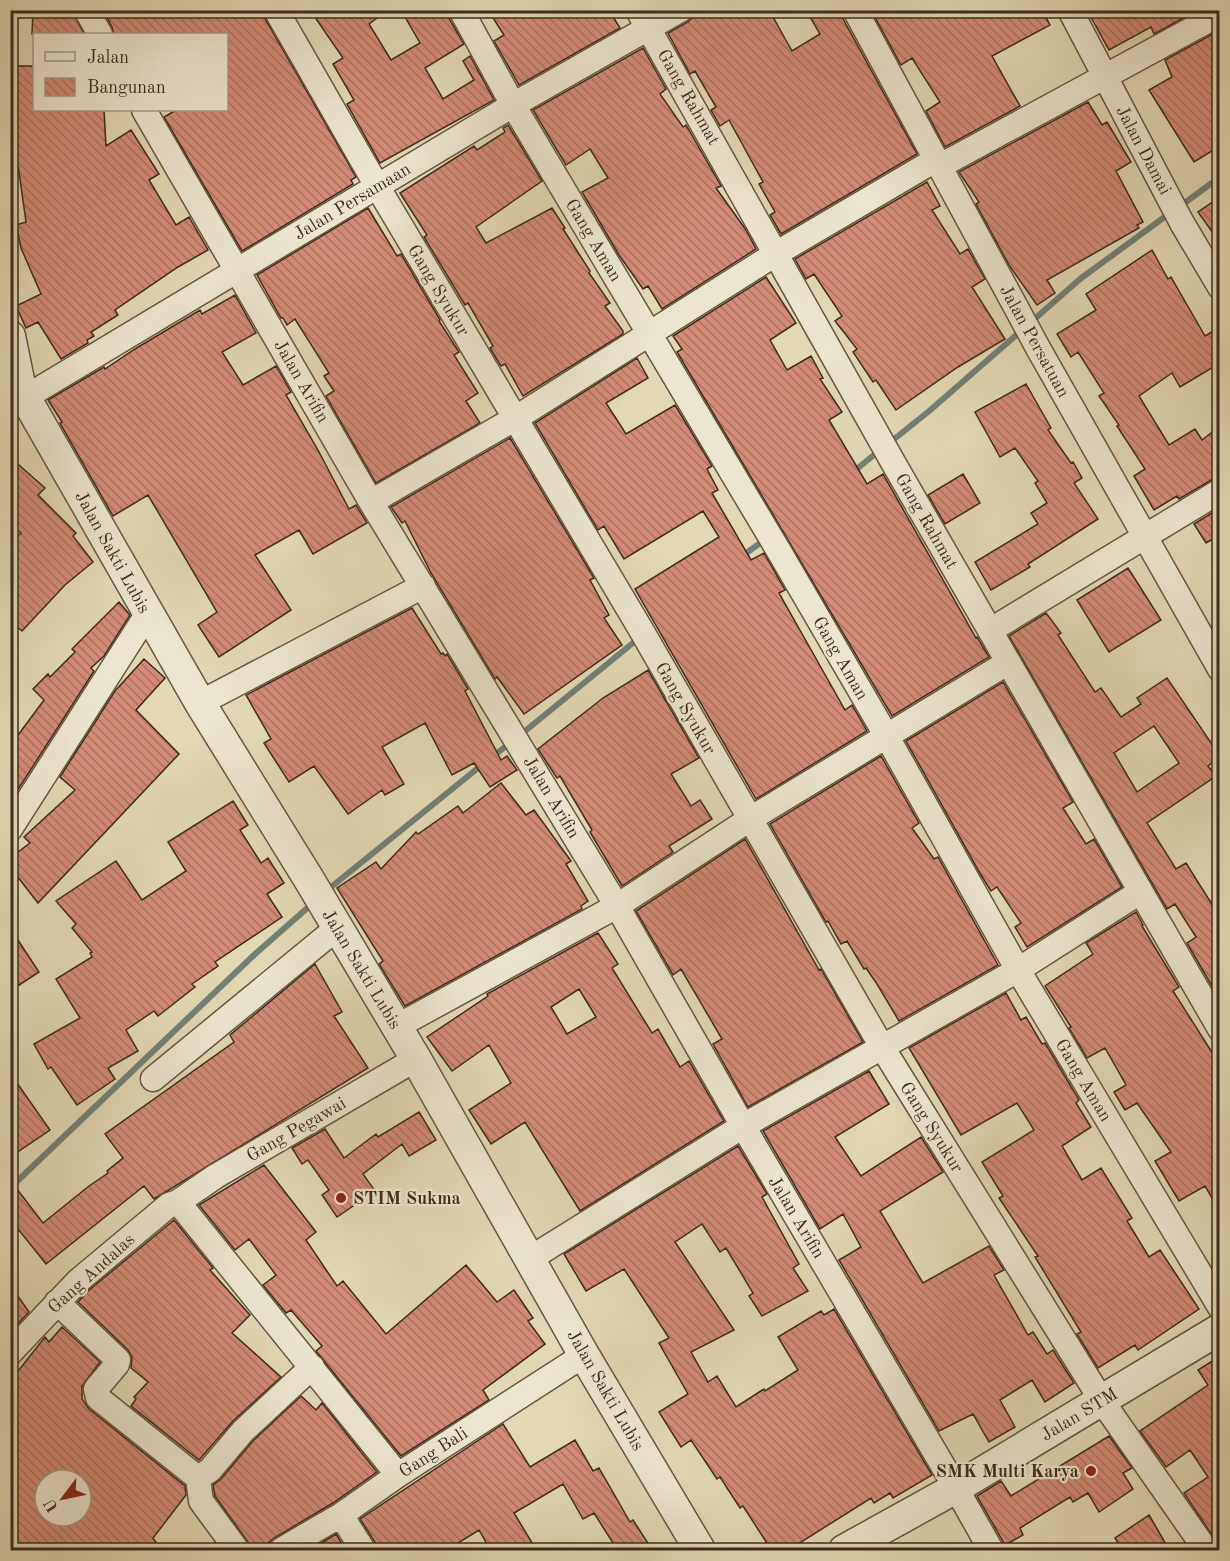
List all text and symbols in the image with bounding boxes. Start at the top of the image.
legend [33,33,228,111]
street label: Gang Rahmat [653,46,723,149]
text: Jalan [87,49,129,67]
text: Bangunan [87,79,166,97]
street label: Jalan Damai [1112,103,1174,198]
street label: Jalan Persamaan [291,160,414,244]
street label: Gang Aman [561,196,625,285]
street label: Gang Syukur [404,242,473,340]
street label: Jalan Persatuan [996,282,1073,401]
street label: Jalan Arifin [270,337,332,426]
street label: Gang Rahmat [891,470,961,573]
street label: Jalan Sakti Lubis [71,489,153,617]
street label: Gang Aman [809,614,871,704]
street label: Gang Syukur [652,659,719,758]
street label: Jalan Arifin [520,753,583,842]
street label: Jalan Sakti Lubis [318,906,404,1033]
street label: Gang Aman [1051,1036,1115,1125]
street label: Gang Syukur [896,1079,966,1176]
street label: Gang Pegawai [244,1094,349,1165]
street label: Jalan Arifin [765,1173,828,1262]
place label: STIM Sukma [353,1190,461,1208]
marker: STIM Sukma [334,1191,348,1205]
street label: Gang Andalas [45,1230,139,1317]
street label: Jalan Sakti Lubis [563,1327,647,1454]
street label: Jalan STM [1038,1385,1121,1445]
street label: Gang Bali [396,1424,471,1481]
place label: SMK Multi Karya [936,1463,1079,1481]
marker: SMK Multi Karya [1084,1464,1098,1478]
north arrow [33,1468,93,1528]
text: U [42,1495,62,1515]

